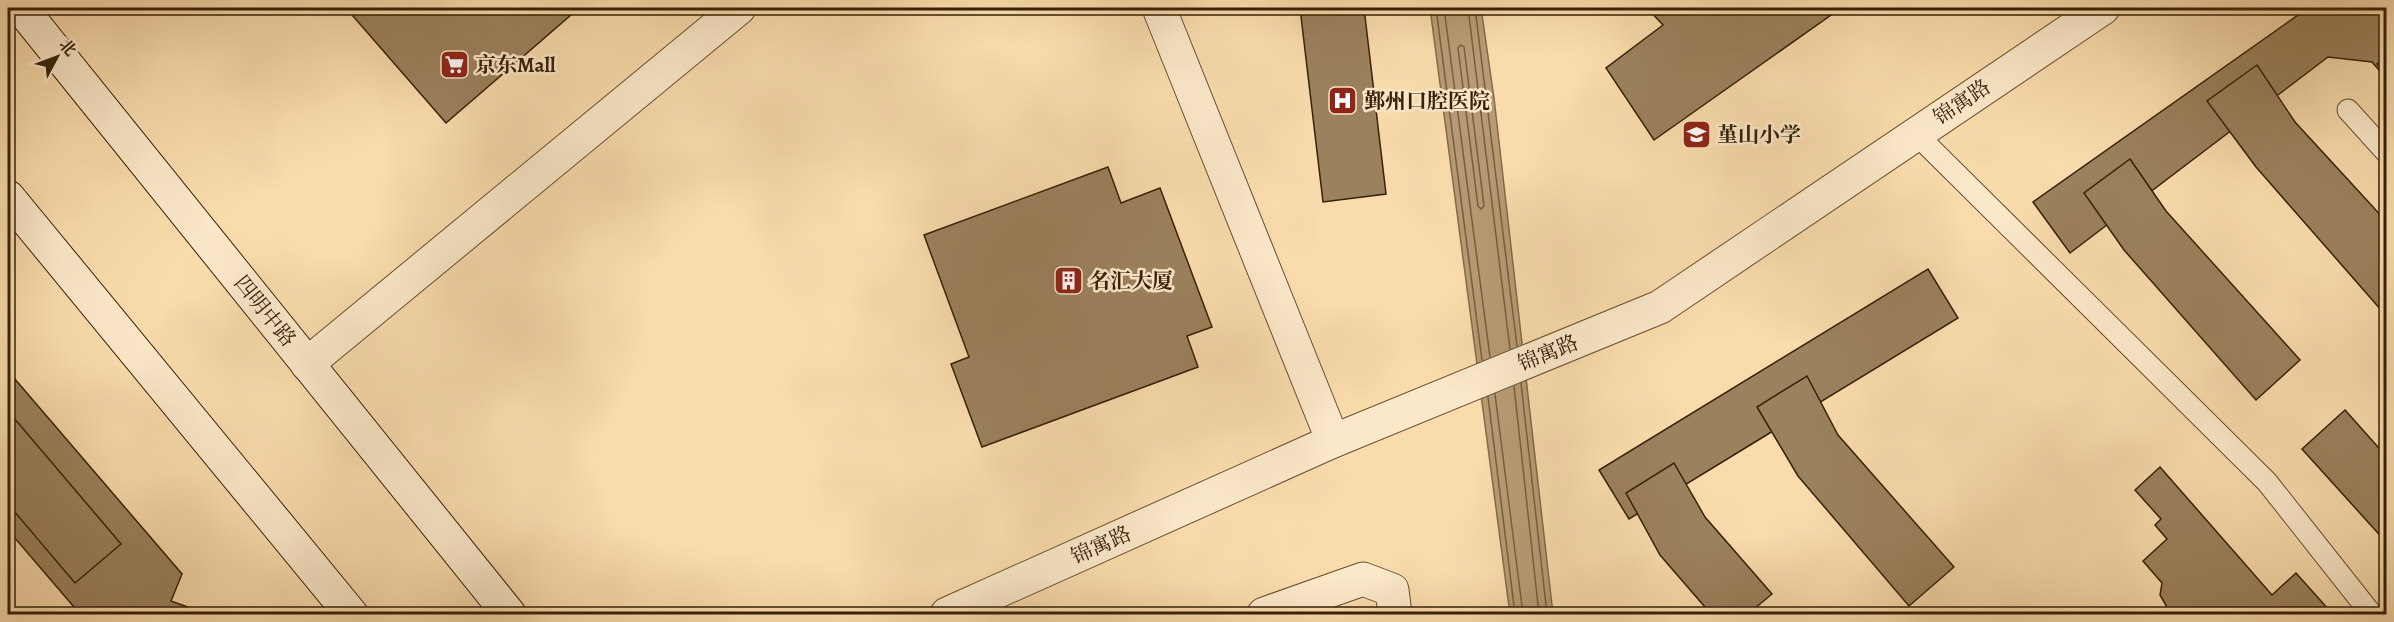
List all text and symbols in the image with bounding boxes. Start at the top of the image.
north arrow [27,27,87,87]
text: 北 [54,35,81,61]
supermarket icon: 京东Mall [438,49,470,81]
place label: 京东Mall [475,51,556,79]
street label: 锦寓路 [1928,73,1996,131]
hospital icon: 鄞州口腔医院 [1327,85,1359,117]
place label: 鄞州口腔医院 [1364,87,1490,115]
school or university icon: 堇山小学 [1680,119,1712,151]
place label: 堇山小学 [1717,121,1801,149]
building icon: 名汇大厦 [1052,265,1084,297]
place label: 名汇大厦 [1089,267,1173,295]
street label: 四明中路 [228,270,302,352]
street label: 锦寓路 [1514,328,1582,378]
street label: 锦寓路 [1067,519,1135,571]

